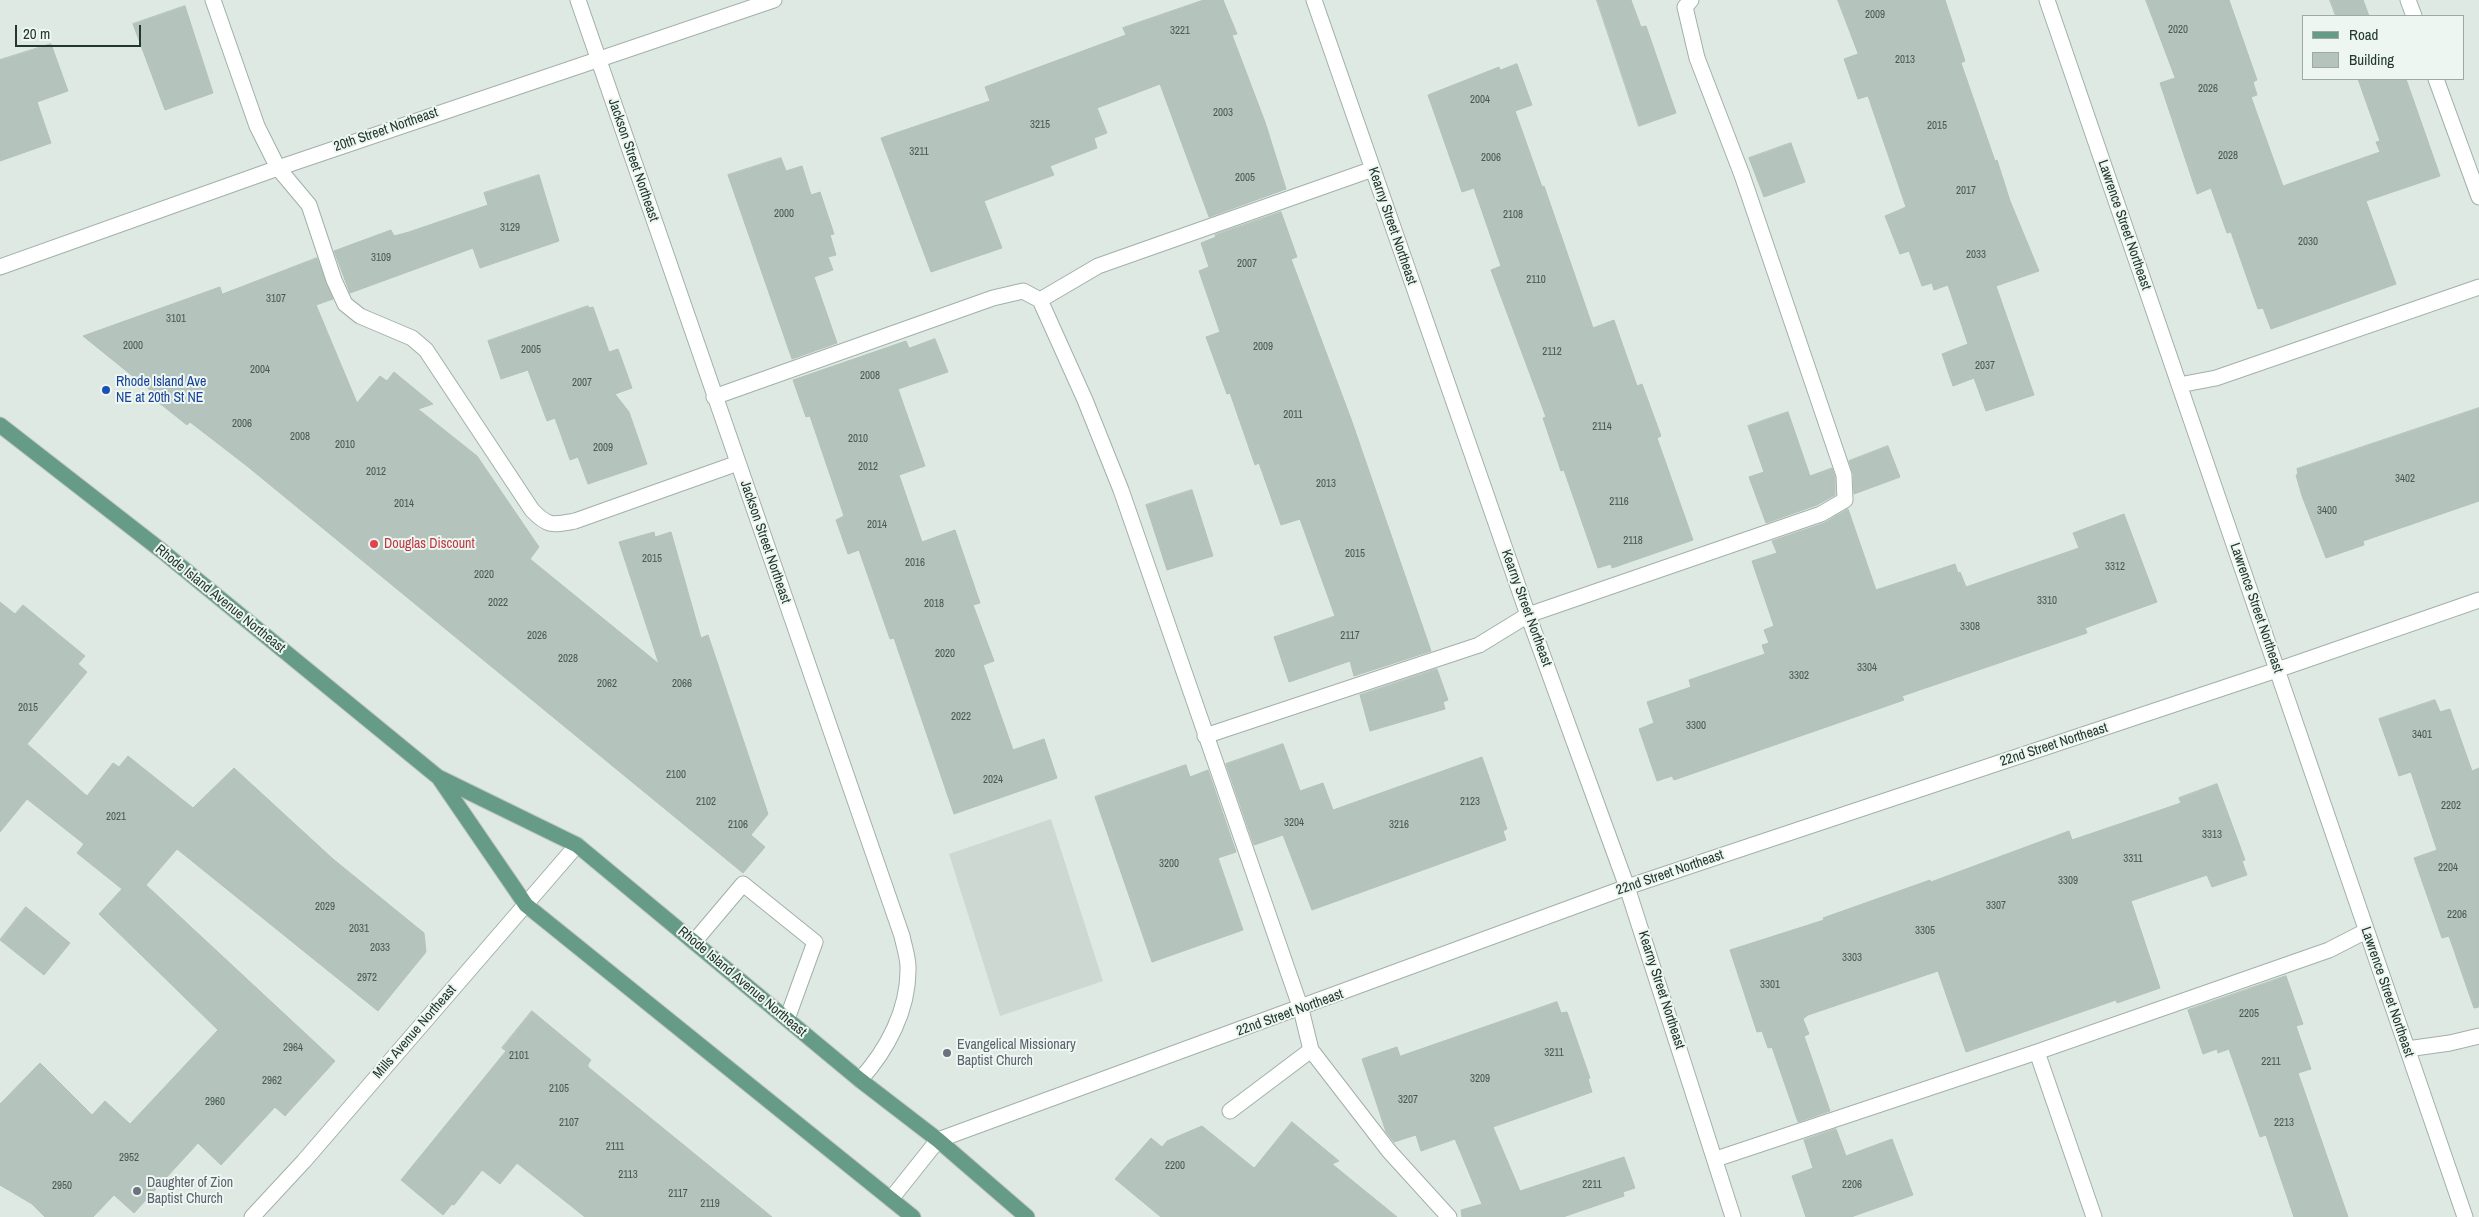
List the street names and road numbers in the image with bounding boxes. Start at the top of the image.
street label: Jackson Street Northeast [604,96,662,224]
street label: 20th Street Northeast [332,104,440,156]
street label: Lawrence Street Northeast [2094,158,2154,292]
street label: Kearny Street Northeast [1364,165,1420,287]
street label: Jackson Street Northeast [736,478,794,606]
street label: Rhode Island Avenue Northeast [152,541,288,657]
street label: Lawrence Street Northeast [2226,541,2286,675]
street label: Kearny Street Northeast [1497,547,1555,669]
street label: 22nd Street Northeast [1998,720,2110,770]
street label: 22nd Street Northeast [1614,847,1726,899]
street label: Rhode Island Avenue Northeast [674,923,810,1041]
street label: Lawrence Street Northeast [2357,925,2417,1059]
street label: Kearny Street Northeast [1634,929,1688,1051]
street label: Mills Avenue Northeast [370,982,460,1082]
street label: 22nd Street Northeast [1234,986,1346,1040]

